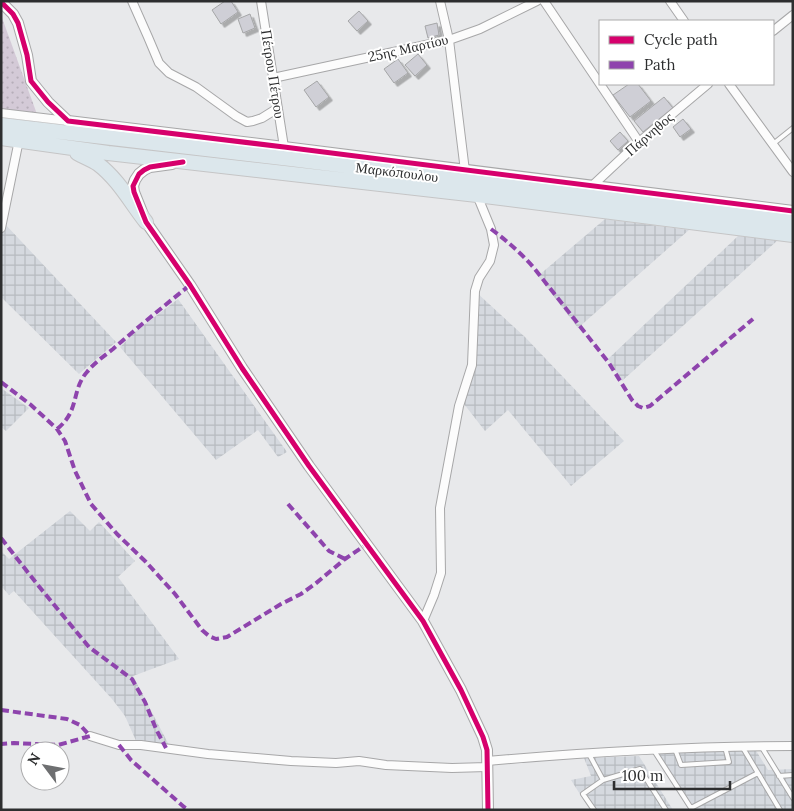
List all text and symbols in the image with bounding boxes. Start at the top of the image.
legend [599,20,774,85]
street label: Πέτρου Πέτρου [257,28,289,120]
street label: 25ης Μαρτίου [366,30,450,66]
text: Cycle path [644,30,718,49]
text: Path [644,55,675,74]
street label: Πάρνηθος [621,108,677,160]
street label: Μαρκόπουλου [355,158,439,186]
north arrow [20,741,70,791]
text: N [23,750,45,768]
scale bar [614,758,730,790]
text: 100 m [622,766,663,785]

